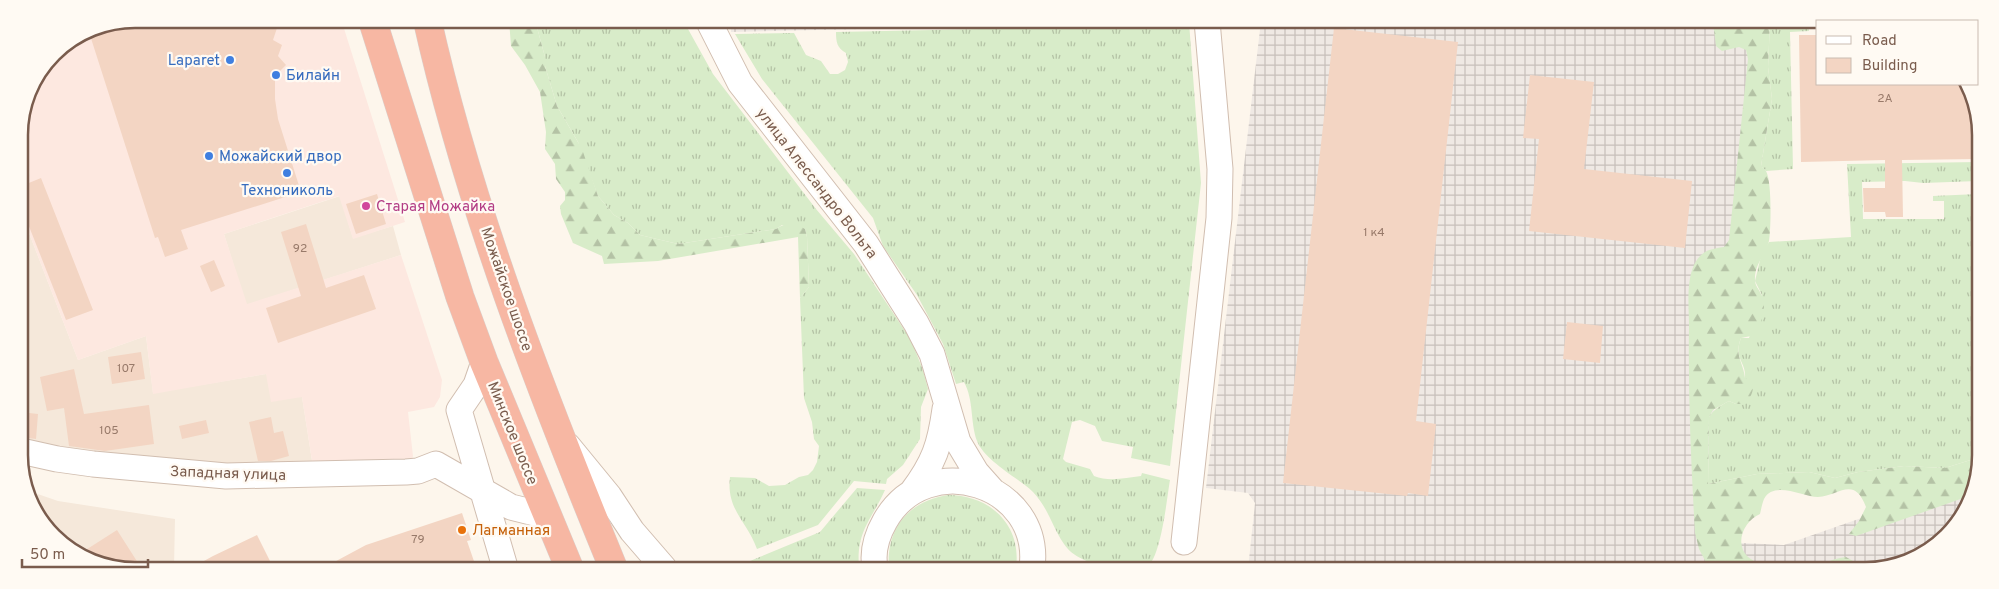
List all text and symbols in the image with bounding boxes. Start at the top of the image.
legend [1816,20,1979,85]
text: Road [1862,32,1897,51]
place label: Laparet [168,52,220,71]
marker: Laparet [224,54,236,66]
text: Building [1862,57,1917,76]
place label: Билайн [286,67,340,86]
marker: Билайн [270,69,282,81]
house number: 2А [1877,91,1893,107]
street label: улица Алессандро Вольта [751,105,881,263]
place label: Можайский двор [219,148,342,167]
marker: Можайский двор [203,150,215,162]
marker: Технониколь [281,167,293,179]
place label: Технониколь [241,182,333,201]
place label: Старая Можайка [376,198,495,217]
marker: Старая Можайка [360,200,372,212]
street label: Можайское шоссе [475,225,536,354]
house number: 1 к4 [1363,225,1385,241]
house number: 92 [293,241,307,257]
house number: 107 [117,361,135,377]
street label: Минское шоссе [482,379,541,488]
house number: 105 [99,423,119,439]
street label: Западная улица [169,463,286,486]
place label: Лагманная [472,522,550,541]
marker: Лагманная [456,524,468,536]
house number: 79 [411,532,425,548]
scale bar [22,536,149,568]
text: 50 m [30,546,65,565]

